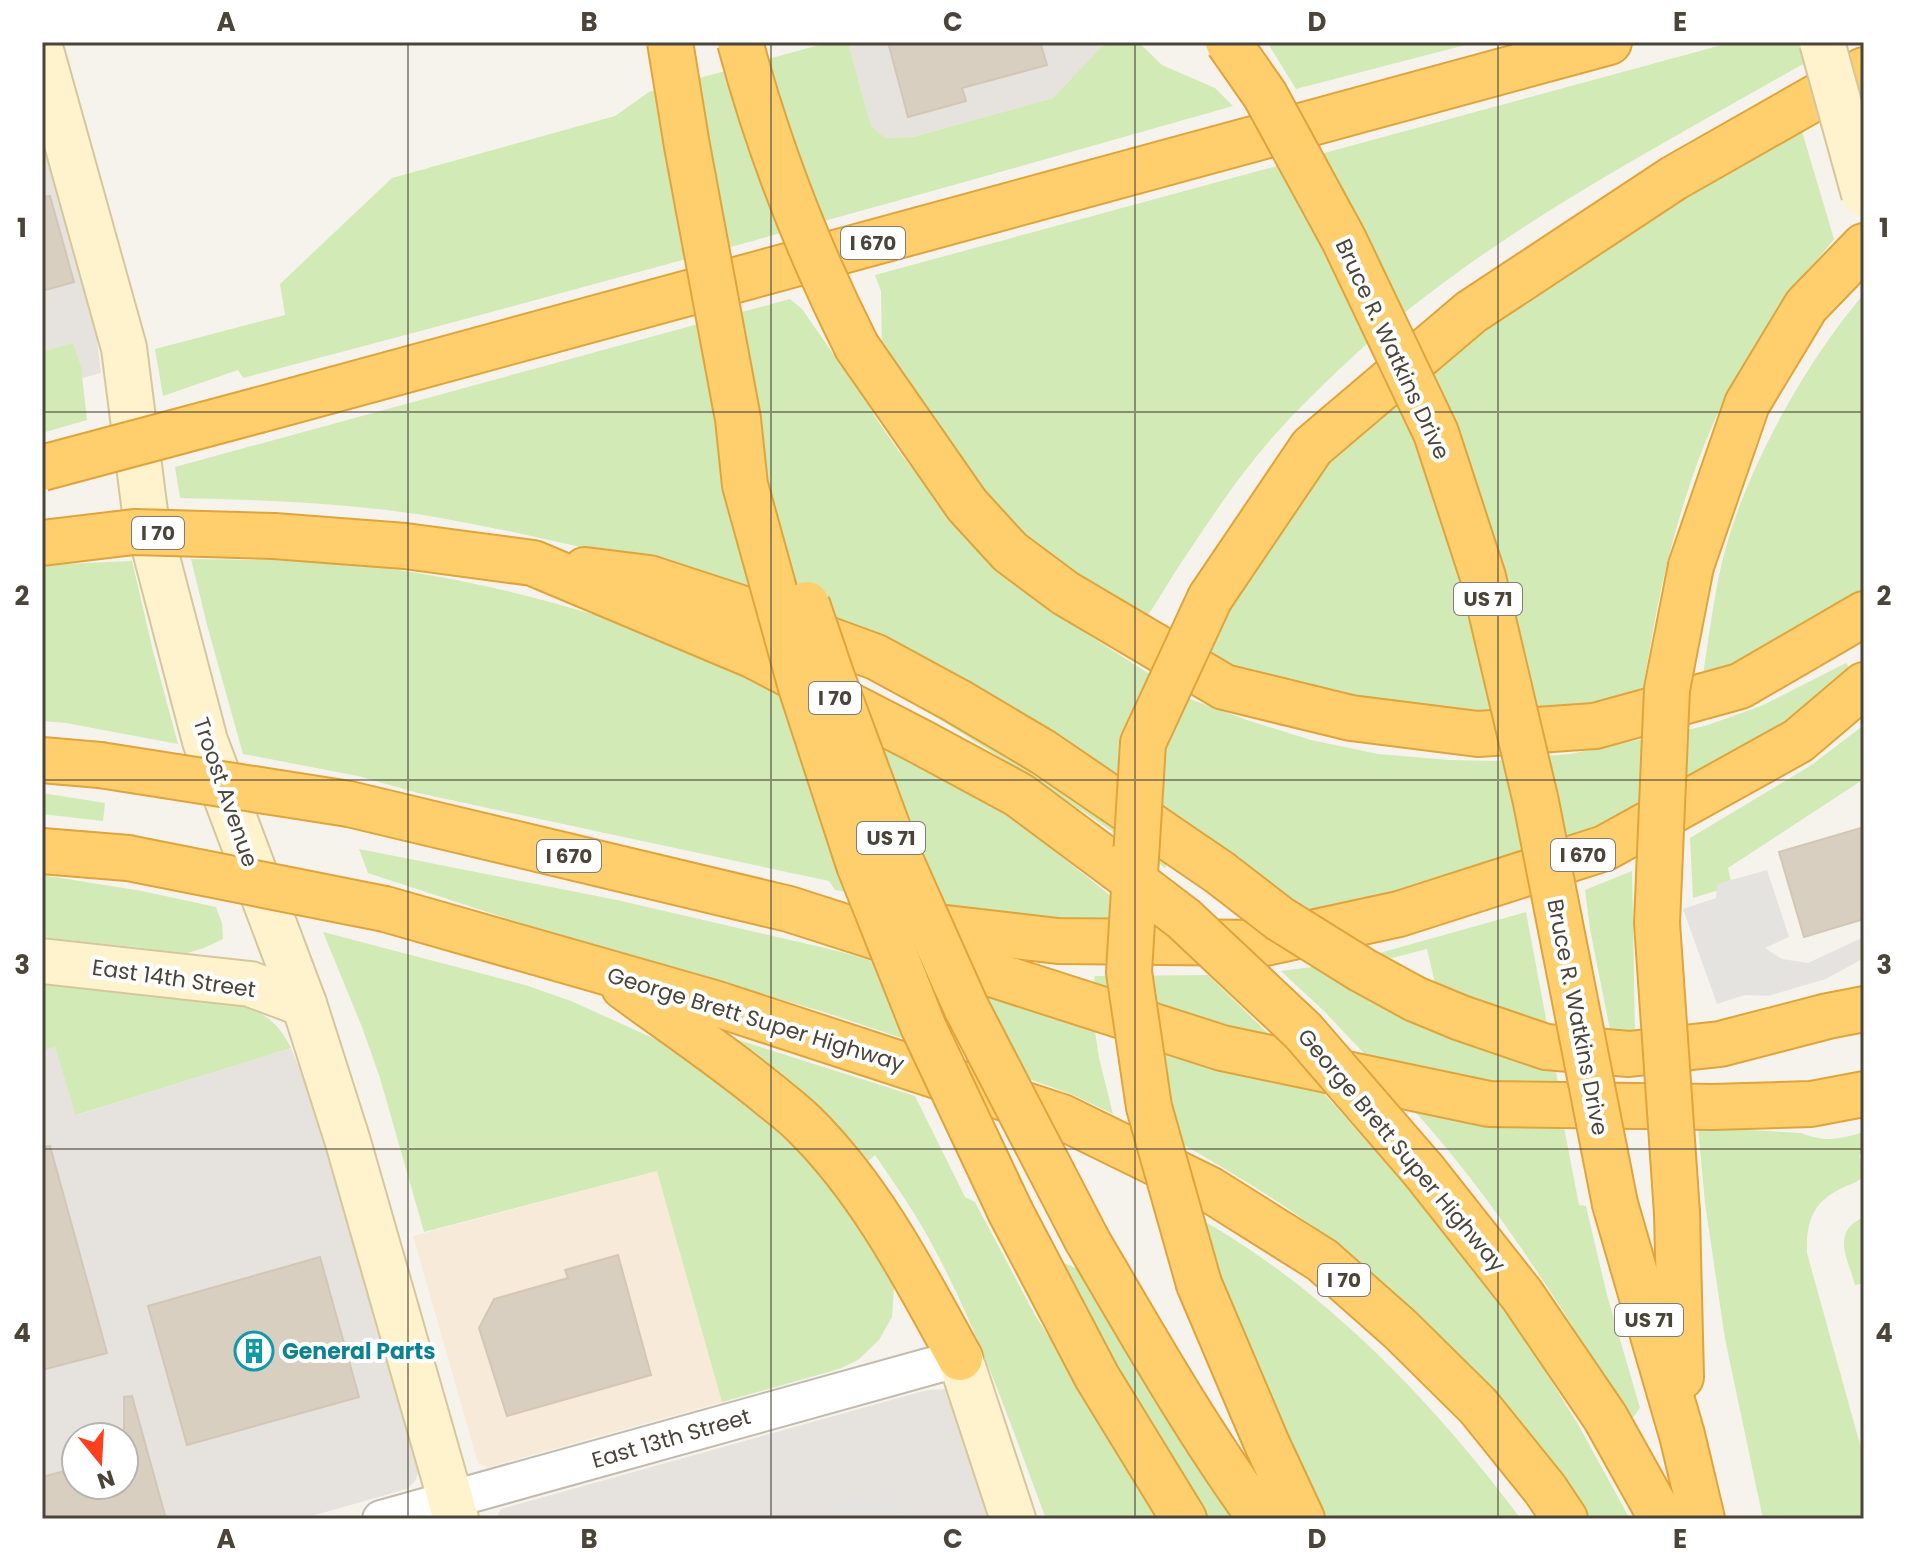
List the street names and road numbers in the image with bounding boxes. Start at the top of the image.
road number: I 670 [841,227,905,259]
street label: Bruce R. Watkins Drive [1328,234,1457,465]
road number: I 70 [132,517,184,549]
road number: US 71 [1454,583,1522,615]
road number: I 70 [809,682,861,714]
street label: Troost Avenue [185,713,266,871]
road number: US 71 [857,822,925,854]
road number: I 670 [1551,839,1615,871]
road number: I 670 [537,840,601,872]
street label: Bruce R. Watkins Drive [1539,896,1616,1138]
street label: East 14th Street [90,952,258,1005]
street label: George Brett Super Highway [604,959,909,1080]
street label: George Brett Super Highway [1290,1022,1513,1279]
road number: I 70 [1318,1264,1370,1296]
road number: US 71 [1615,1304,1683,1336]
street label: East 13th Street [588,1401,754,1476]

